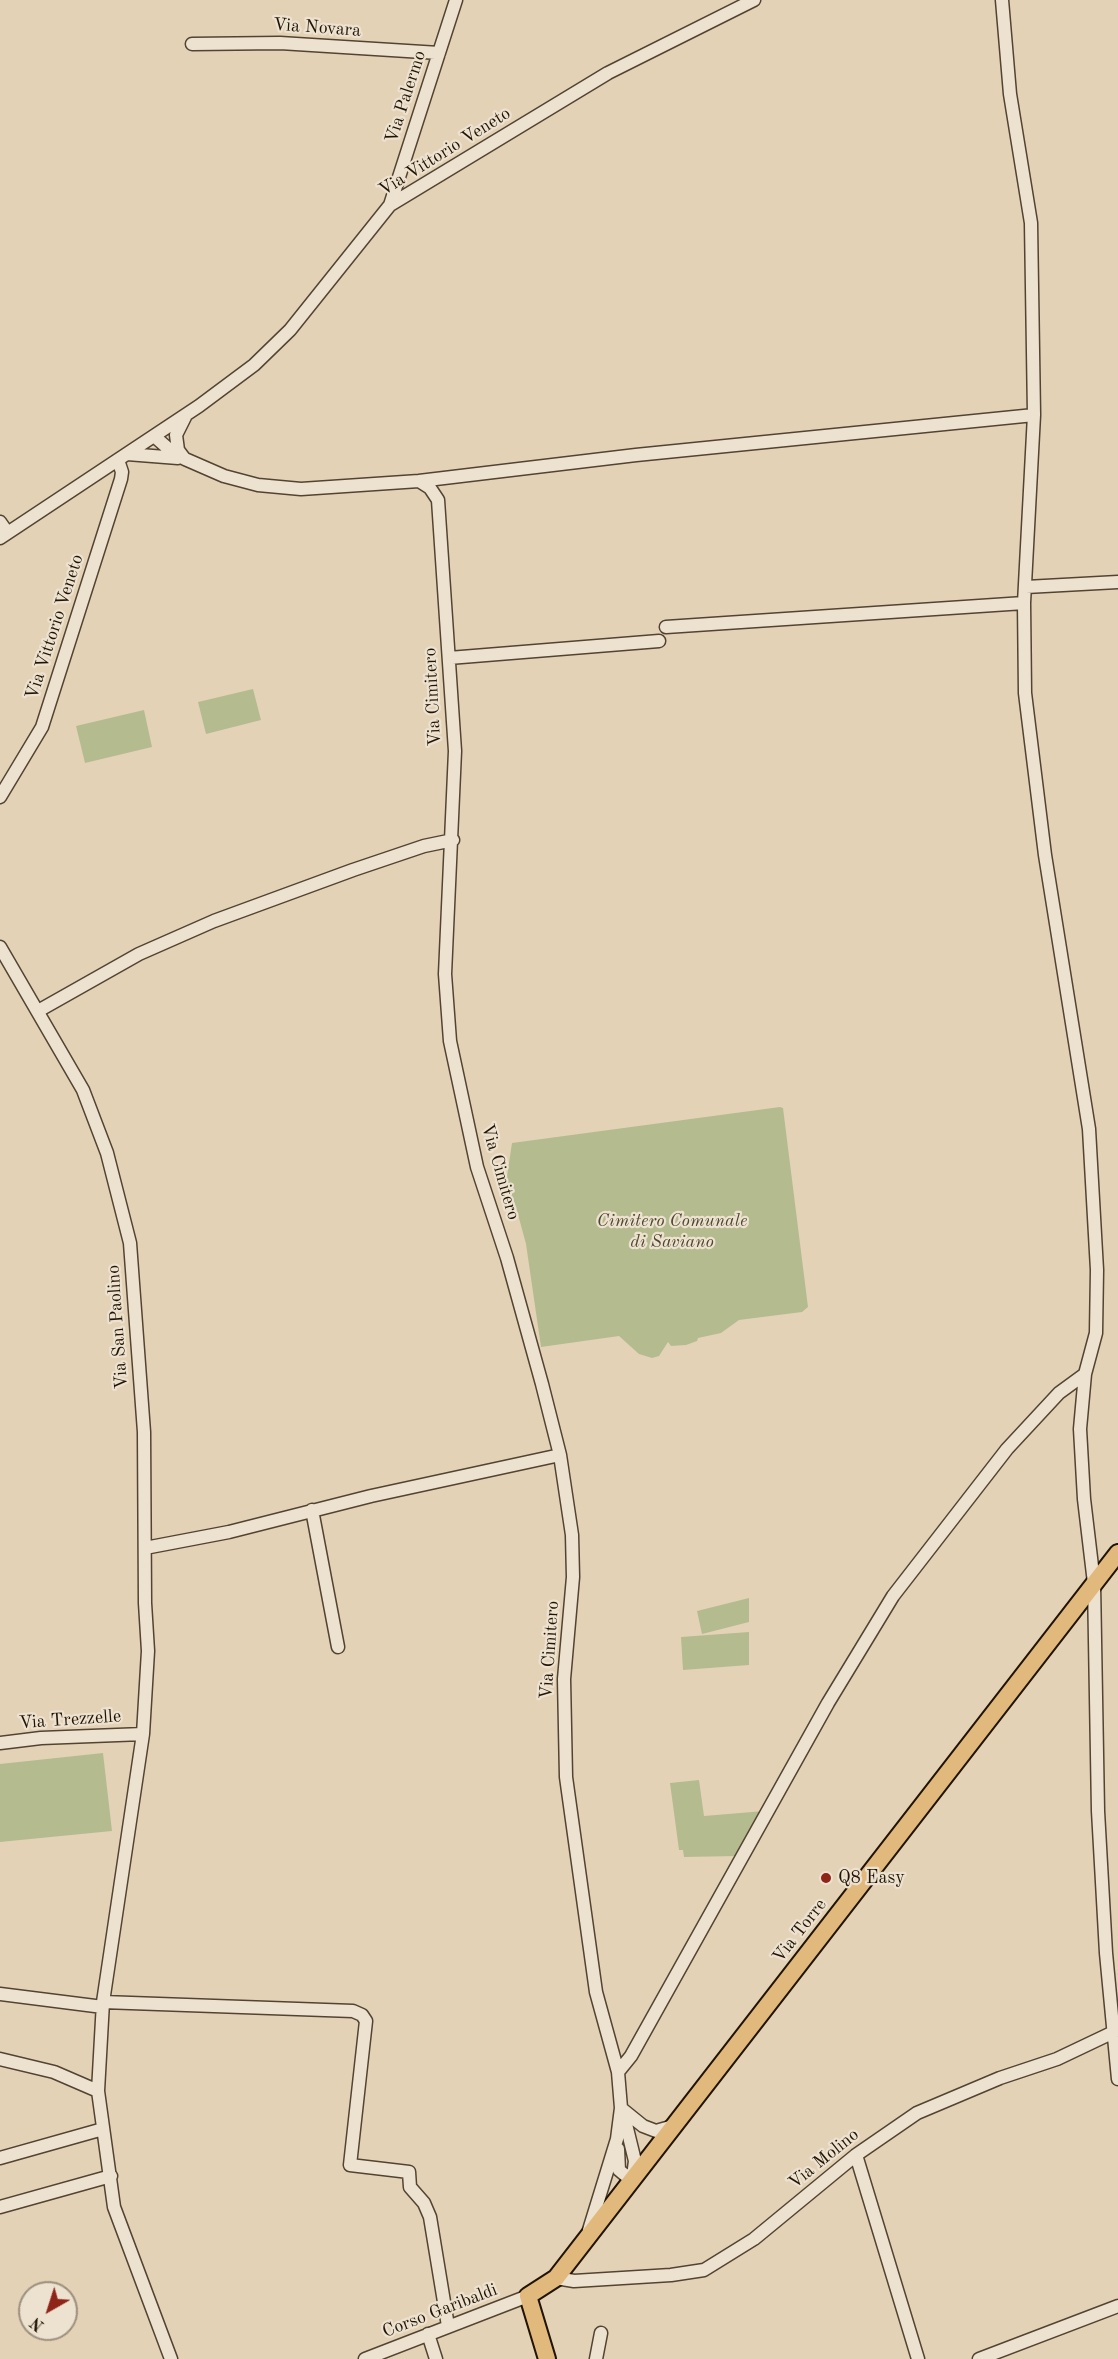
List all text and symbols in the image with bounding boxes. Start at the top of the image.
street label: Via Novara [272,14,362,42]
street label: Via Palermo [381,48,431,146]
street label: Via Vittorio Veneto [375,103,515,201]
street label: Via Vittorio Veneto [21,552,89,702]
street label: Via Cimitero [420,647,446,747]
street label: Via Cimitero [476,1122,524,1222]
park label: Cimitero Comunale di Saviano [597,1210,747,1252]
street label: Via San Paolino [103,1264,133,1390]
street label: Via Cimitero [536,1600,564,1700]
street label: Via Trezzelle [18,1706,122,1734]
place label: Q8 Easy [838,1867,905,1889]
marker: Q8 Easy [819,1871,833,1885]
street label: Via Torre [768,1895,832,1967]
street label: Via Molino [784,2124,864,2194]
street label: Corso Garibaldi [379,2279,501,2343]
north arrow [18,2281,78,2341]
text: N [28,2313,48,2334]

